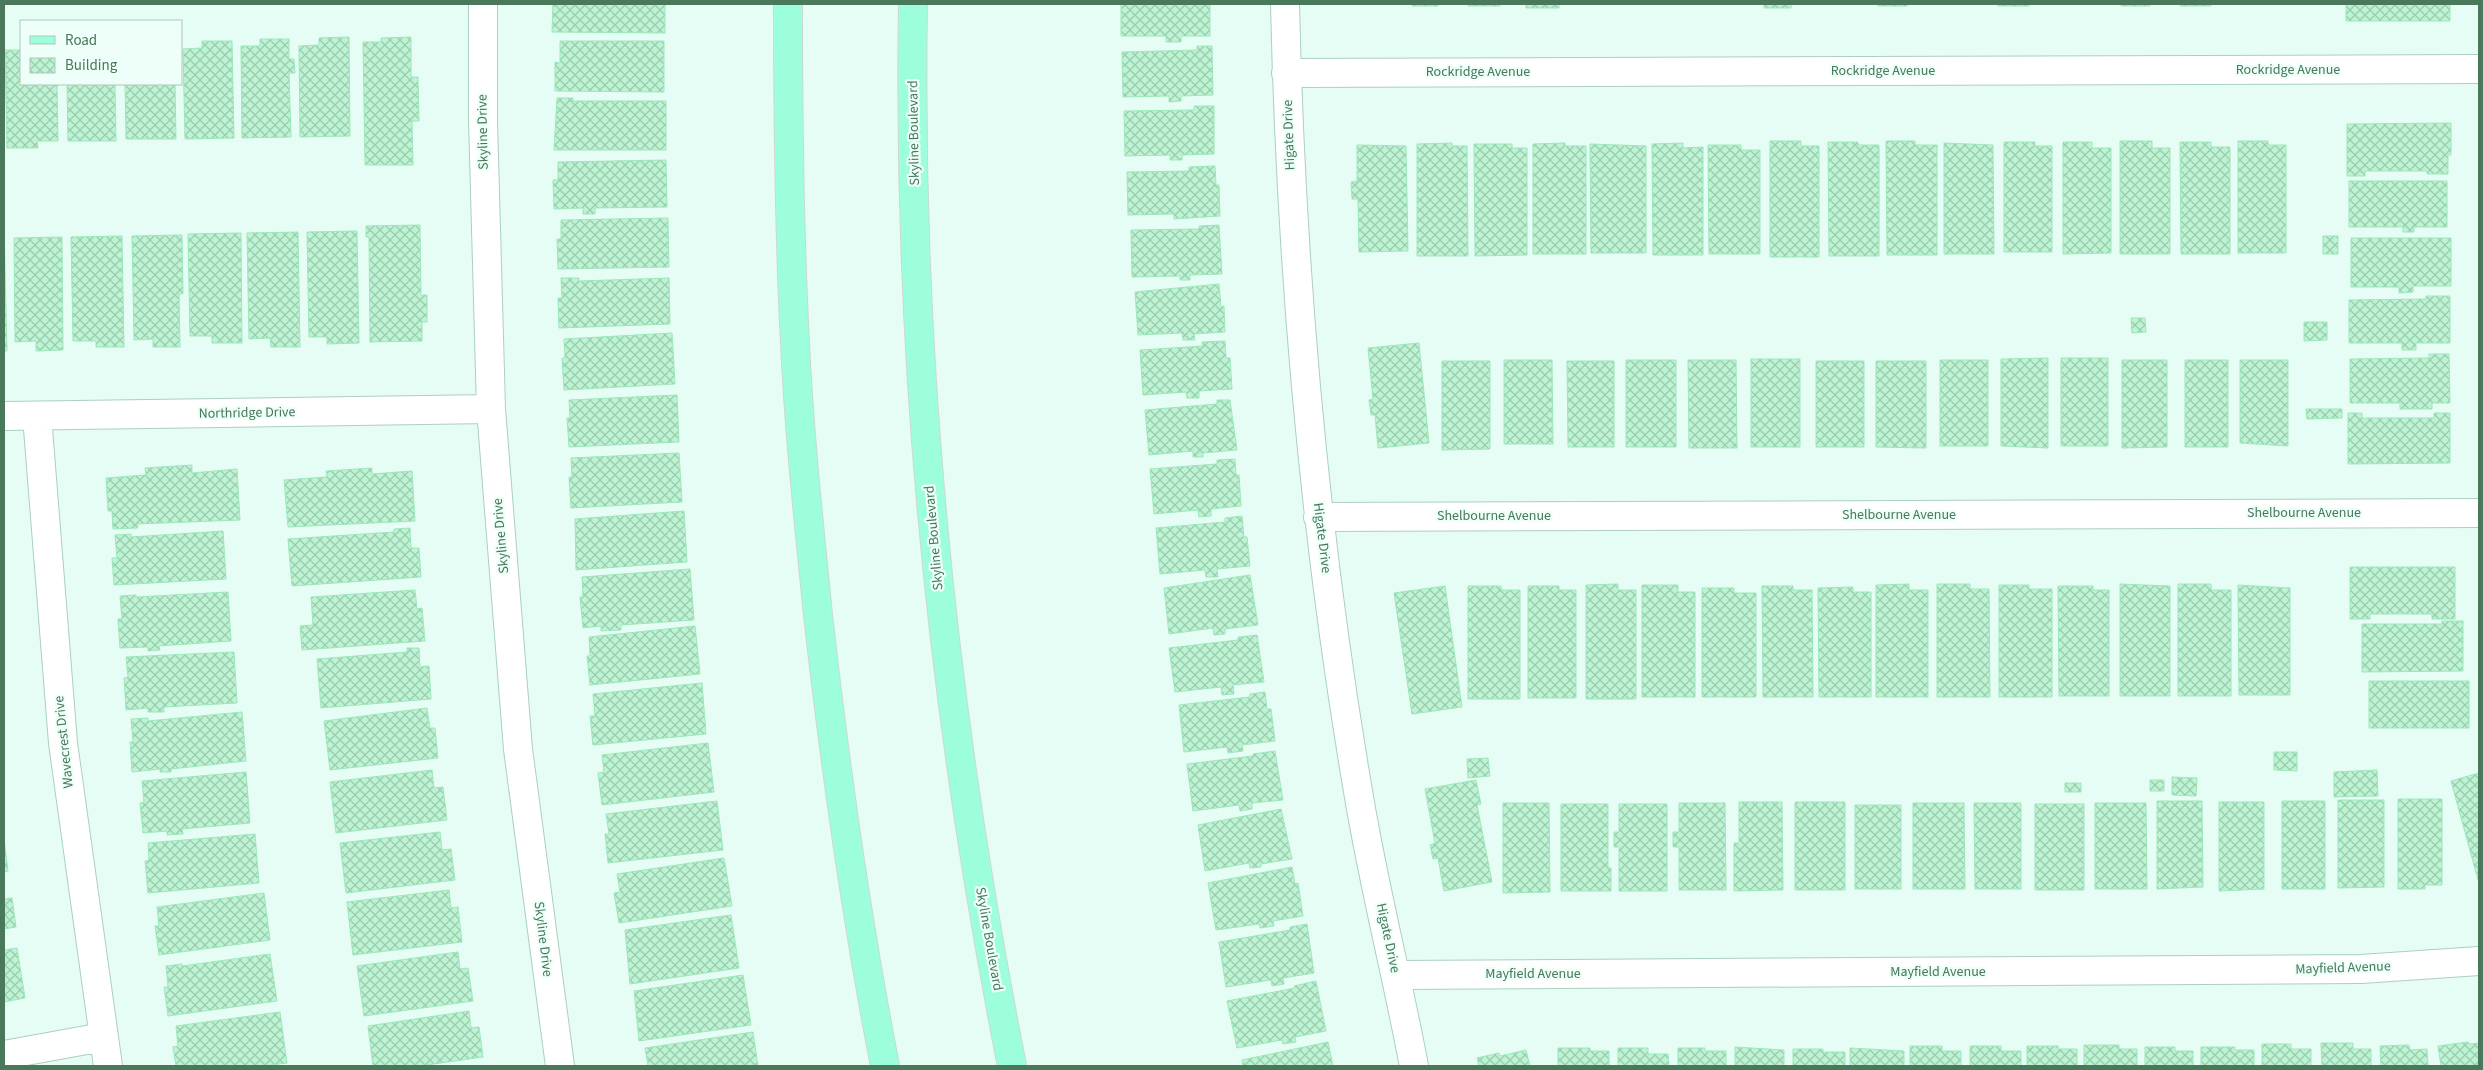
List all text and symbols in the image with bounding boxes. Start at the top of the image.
legend [20,20,182,85]
text: Road [65,30,97,51]
text: Building [65,55,118,76]
street label: Rockridge Avenue [2236,60,2340,80]
street label: Rockridge Avenue [1831,61,1935,81]
street label: Rockridge Avenue [1426,62,1530,82]
street label: Skyline Boulevard [903,80,925,186]
street label: Skyline Drive [472,94,494,170]
street label: Higate Drive [1278,99,1300,171]
street label: Northridge Drive [198,402,296,424]
street label: Skyline Boulevard [919,485,949,591]
street label: Skyline Drive [488,497,514,575]
street label: Higate Drive [1308,502,1336,574]
street label: Shelbourne Avenue [2247,503,2361,523]
street label: Shelbourne Avenue [1842,505,1956,525]
street label: Shelbourne Avenue [1437,506,1551,526]
street label: Wavecrest Drive [49,695,79,789]
street label: Skyline Boulevard [970,885,1008,993]
street label: Skyline Drive [528,900,558,978]
street label: Higate Drive [1371,901,1405,975]
street label: Mayfield Avenue [2295,956,2391,980]
street label: Mayfield Avenue [1890,962,1986,982]
street label: Mayfield Avenue [1485,964,1581,984]

